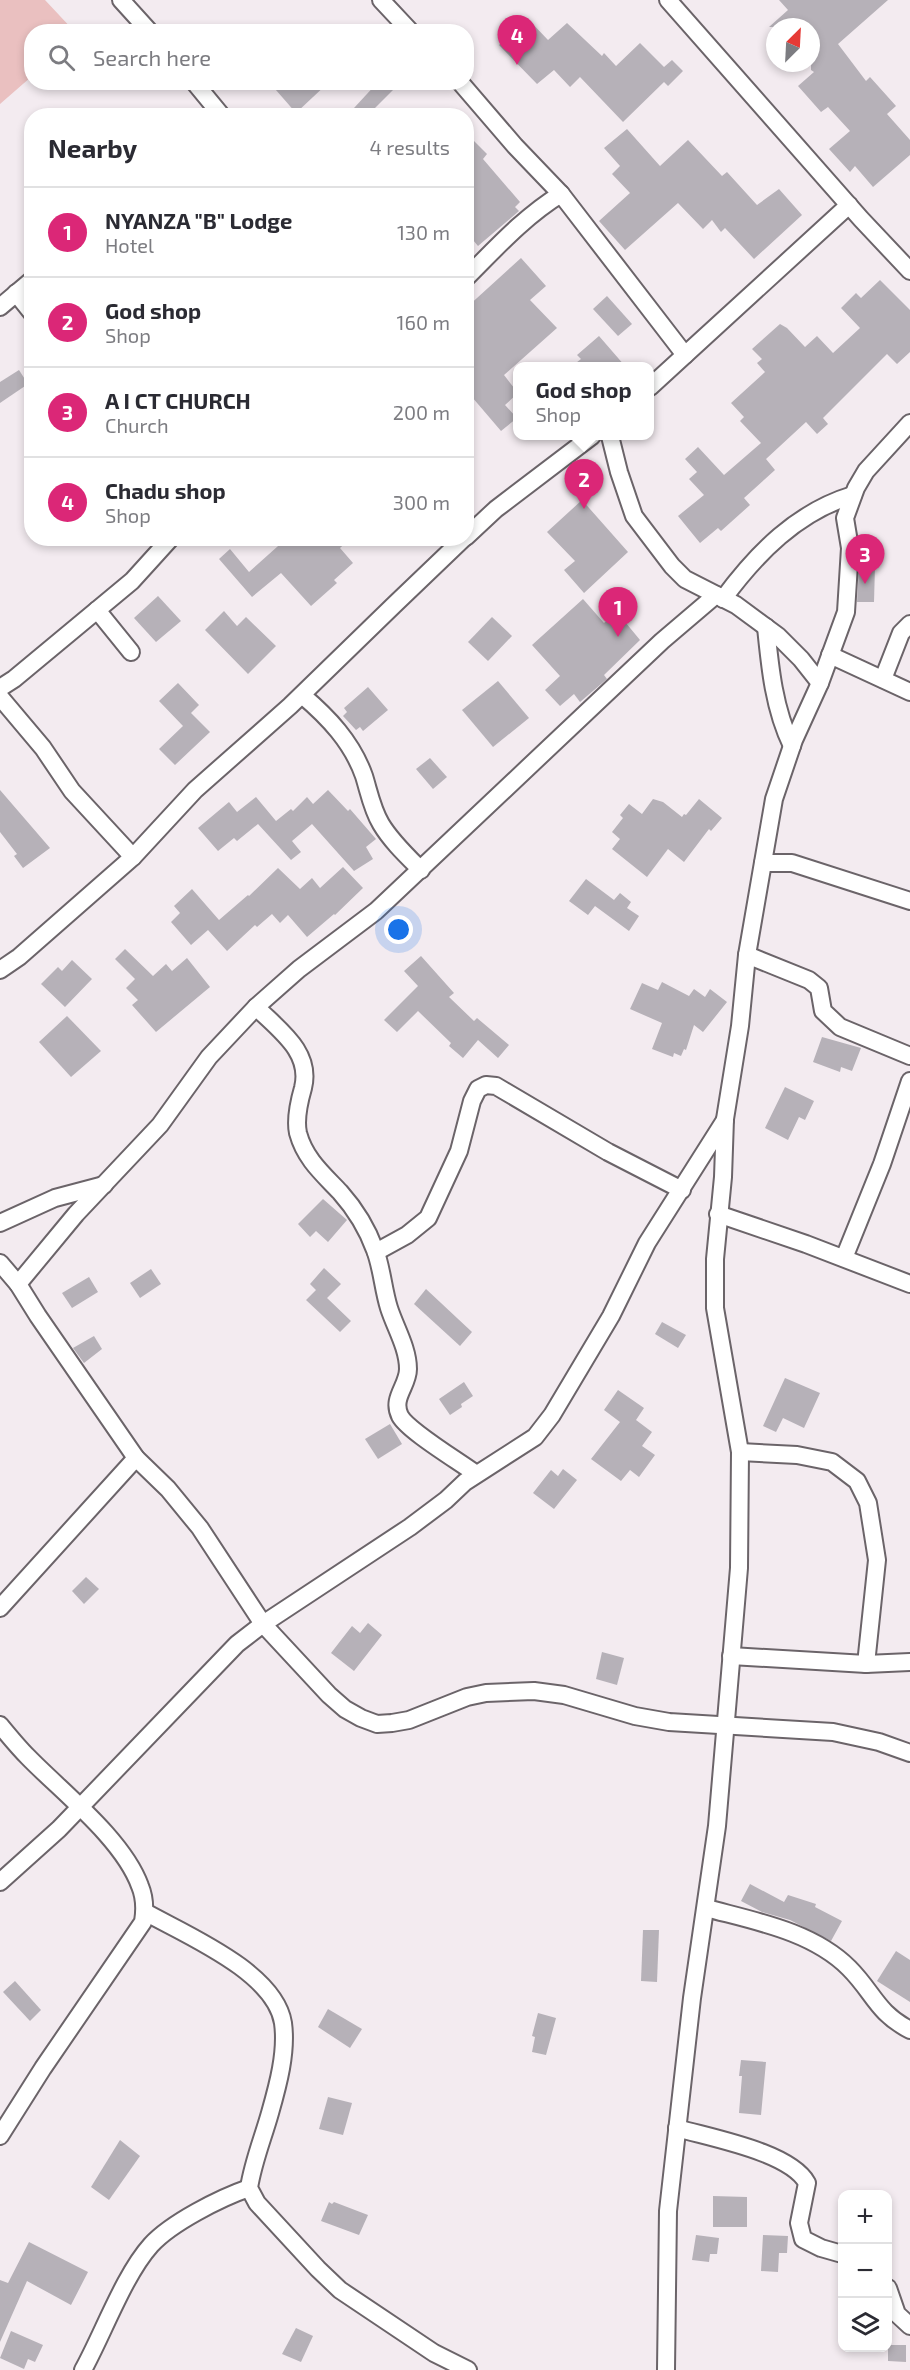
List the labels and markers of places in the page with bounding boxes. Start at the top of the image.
pin: 4 [498,16,536,65]
pin: 2 [564,460,604,509]
pin: 3 [846,534,884,584]
pin: 1 [598,588,638,637]

